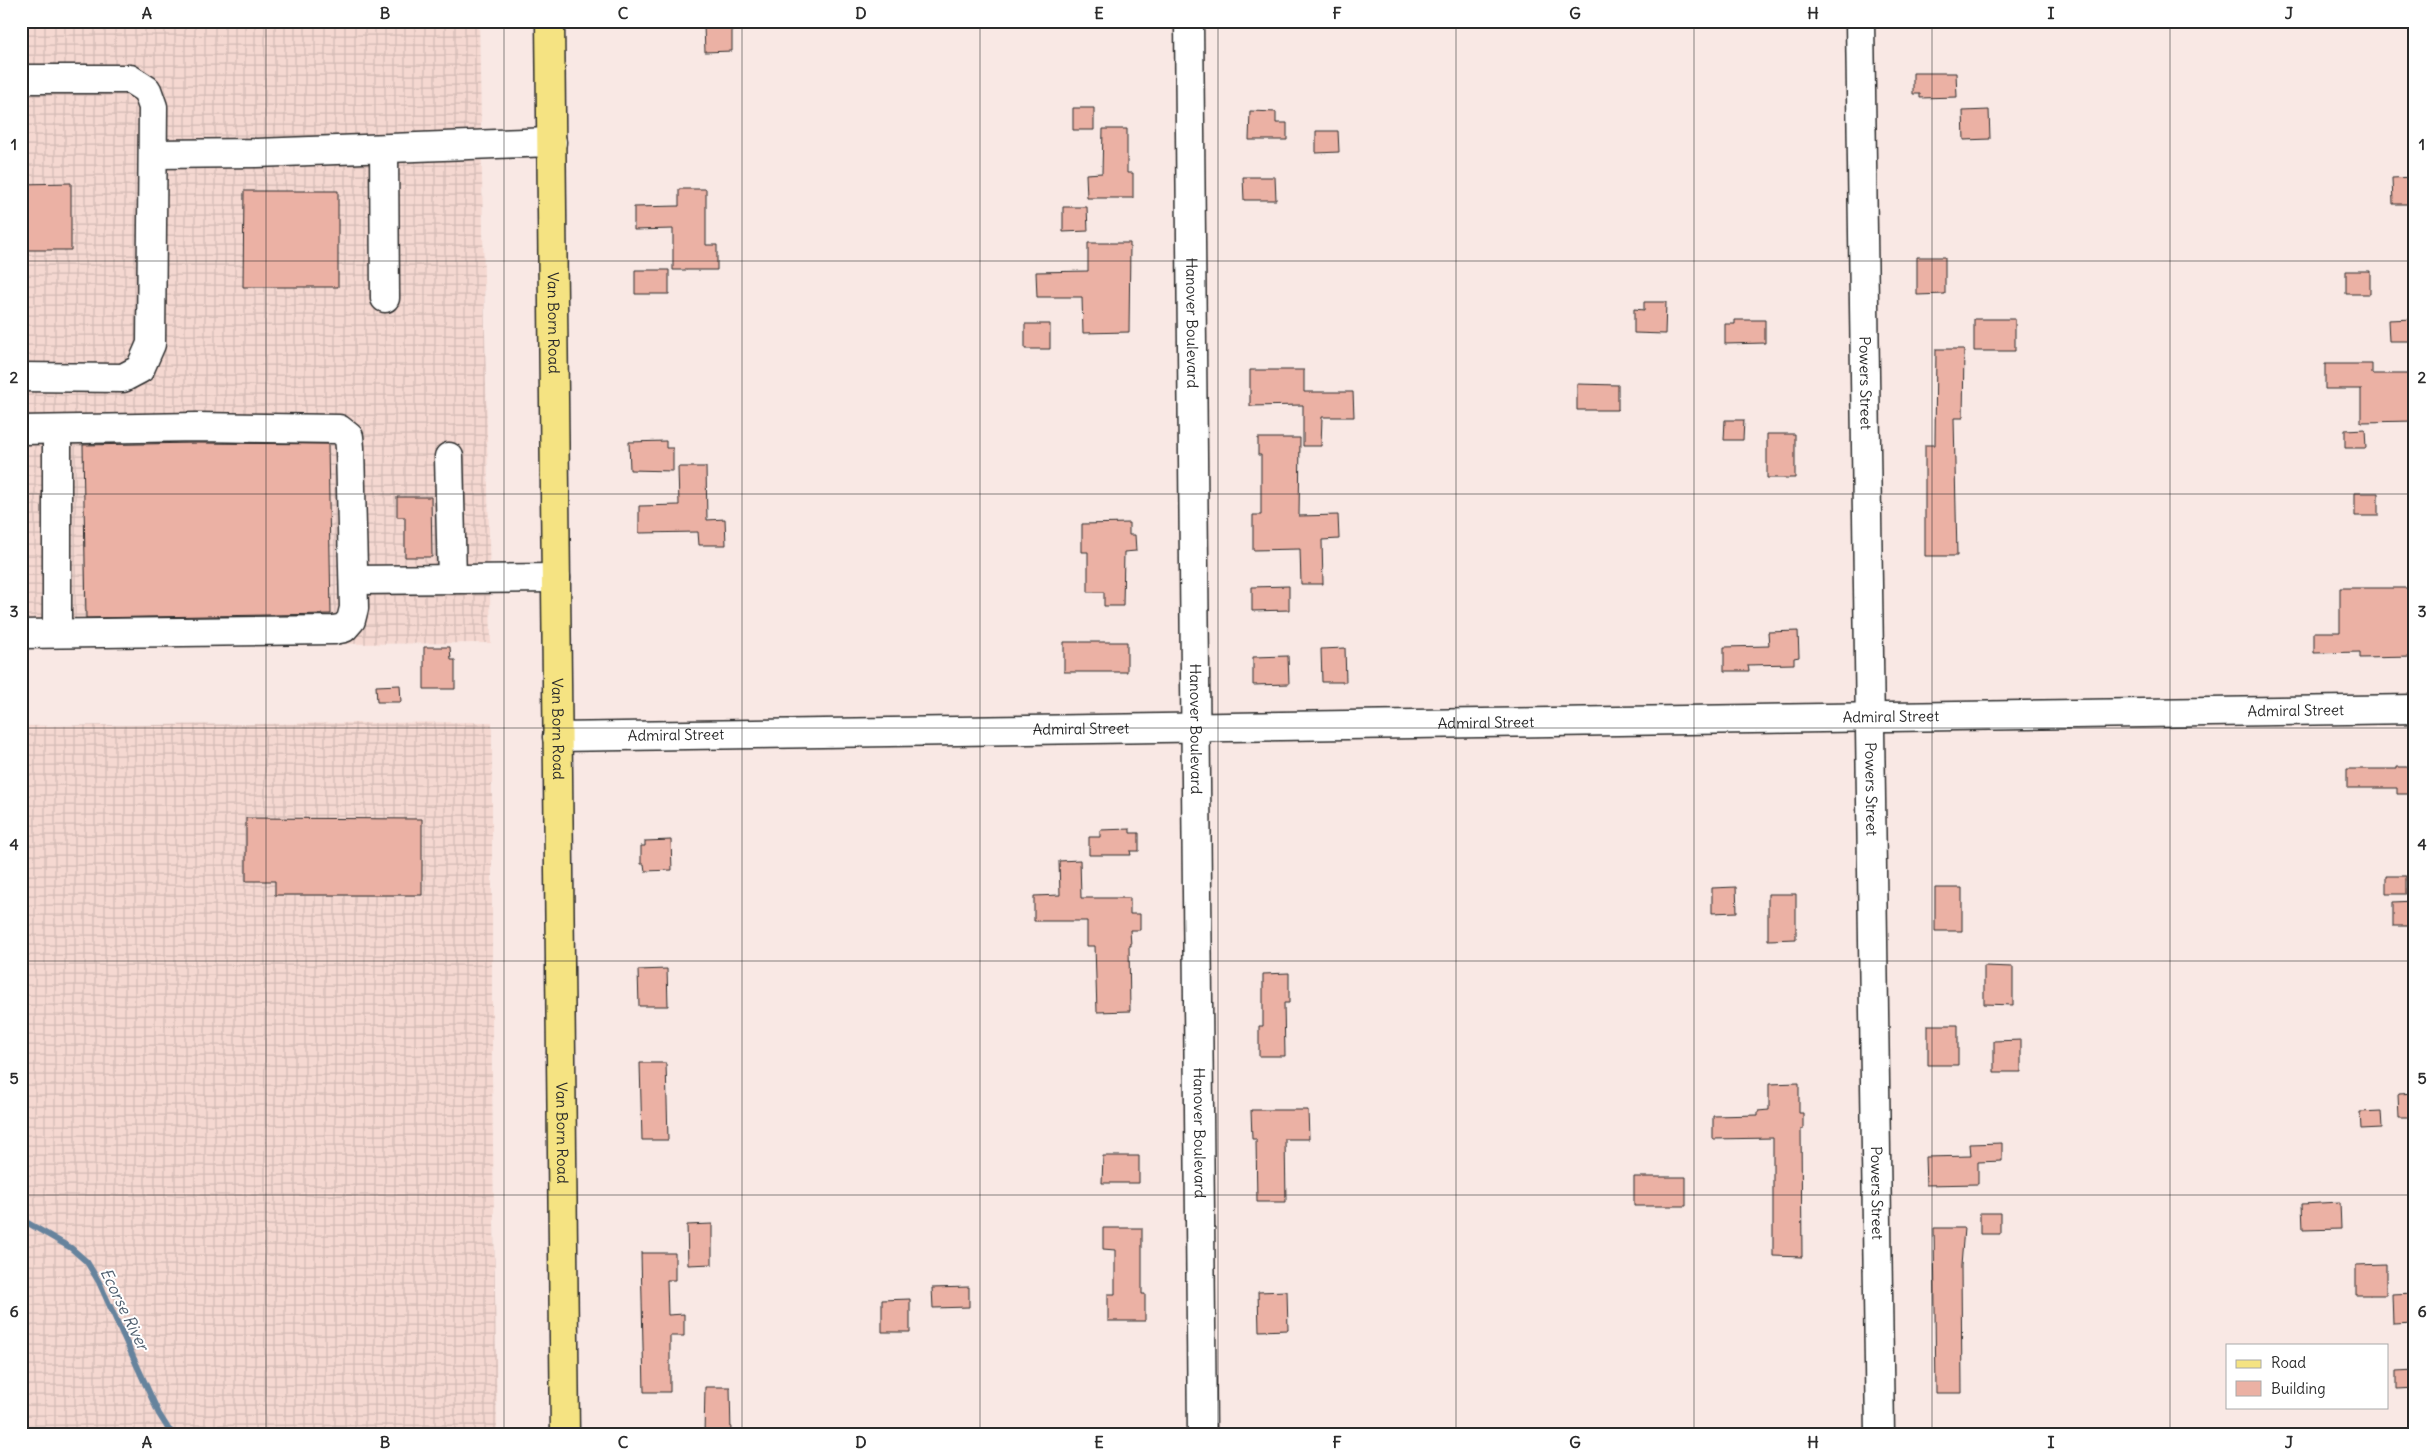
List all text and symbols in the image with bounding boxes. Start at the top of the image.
text: A [142,3,152,23]
text: B [380,3,391,23]
text: C [618,3,629,23]
text: D [855,3,867,23]
text: E [1094,3,1104,23]
text: F [1332,3,1342,23]
text: G [1569,3,1581,23]
text: H [1807,3,1819,23]
text: I [2048,3,2055,23]
text: J [2285,3,2294,23]
text: 1 [11,134,17,154]
text: 1 [2419,134,2425,154]
street label: Hanover Boulevard [1182,258,1202,389]
street label: Van Born Road [544,272,564,374]
street label: Powers Street [1855,336,1876,430]
text: 2 [10,367,19,387]
text: 2 [2418,367,2427,387]
text: 3 [9,601,19,621]
text: 3 [2417,601,2427,621]
street label: Hanover Boulevard [1186,664,1206,795]
street label: Van Born Road [548,678,568,780]
street label: Admiral Street [2247,700,2344,721]
street label: Admiral Street [1842,706,1939,727]
street label: Admiral Street [1437,712,1534,733]
street label: Admiral Street [1033,718,1129,739]
street label: Admiral Street [628,724,724,745]
street label: Powers Street [1861,742,1882,836]
text: 4 [9,834,19,854]
text: 4 [2417,834,2427,854]
text: 5 [9,1068,19,1088]
street label: Hanover Boulevard [1190,1068,1210,1199]
text: 5 [2417,1068,2427,1088]
street label: Van Born Road [552,1082,572,1184]
street label: Powers Street [1867,1146,1887,1240]
water label: Ecorse River [96,1265,155,1356]
text: 6 [9,1301,19,1321]
text: 6 [2417,1301,2427,1321]
legend [2226,1344,2388,1408]
text: Road [2271,1353,2306,1372]
text: Building [2271,1379,2326,1398]
text: A [142,1432,152,1452]
text: B [380,1432,391,1452]
text: C [618,1432,629,1452]
text: D [855,1432,867,1452]
text: E [1094,1432,1104,1452]
text: F [1332,1432,1342,1452]
text: G [1569,1432,1581,1452]
text: H [1807,1432,1819,1452]
text: I [2048,1432,2055,1452]
text: J [2285,1432,2294,1452]

